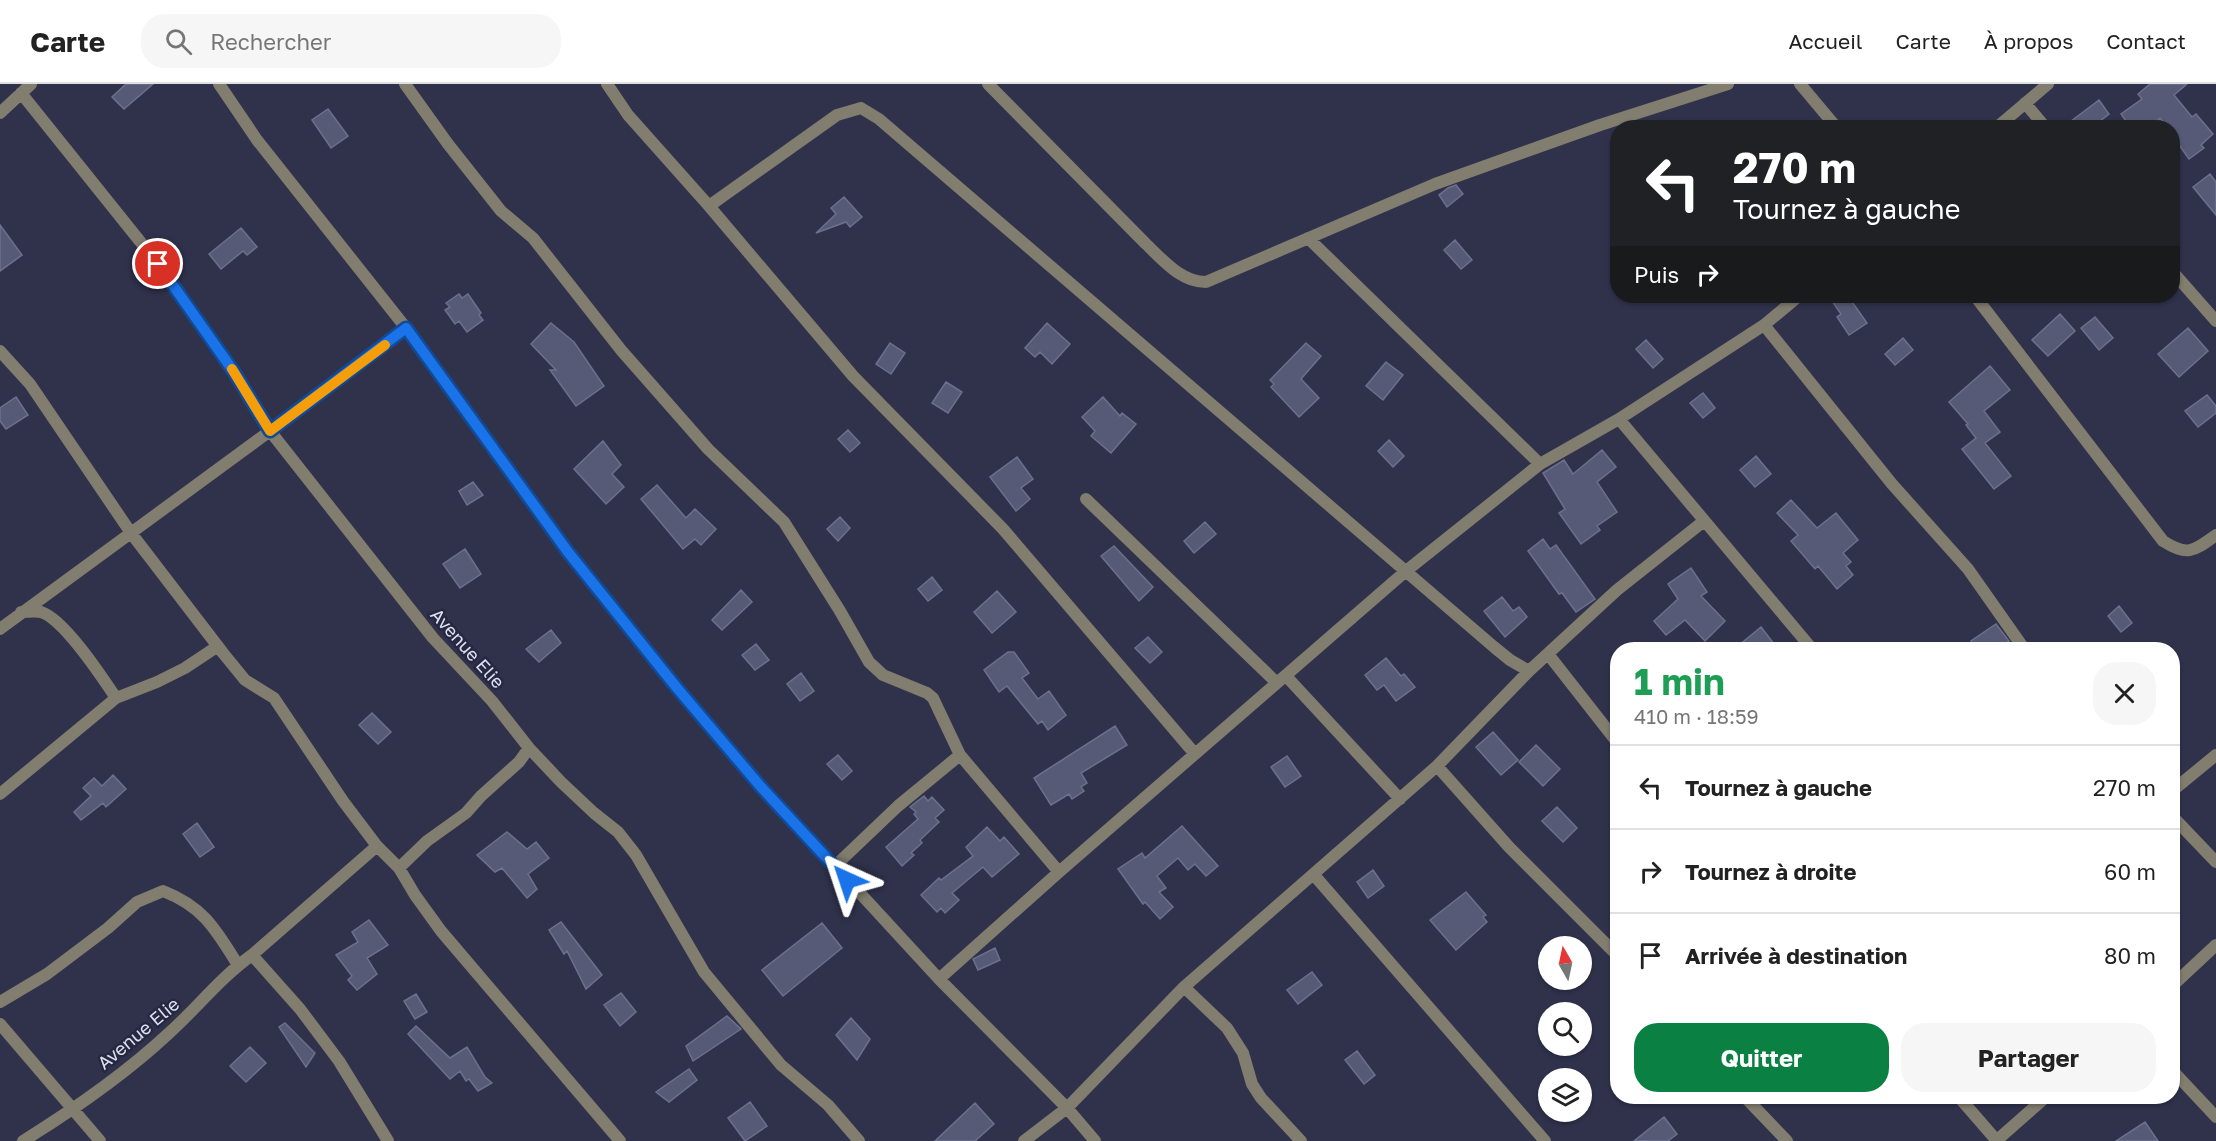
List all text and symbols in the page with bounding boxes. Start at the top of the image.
search box [141,14,561,68]
text: Carte [30,25,105,58]
icon: search [162,25,195,58]
text: Rechercher [210,28,331,55]
text: Accueil [1789,28,1862,54]
text: Carte [1895,28,1951,54]
text: À propos [1984,28,2073,54]
text: Contact [2106,28,2186,54]
text: 270 m [1733,142,1856,192]
icon: left [1634,144,1712,222]
text: Tournez à gauche [1733,193,1960,225]
pin [132,238,183,289]
icon: arrive [141,247,174,280]
icon: right [1691,258,1724,291]
text: Puis [1634,261,1679,288]
street label: Avenue Elie [426,603,510,693]
text: 1 min [1634,660,1725,703]
button: close [2093,662,2156,725]
text: 410 m · 18:59 [1634,704,1759,728]
icon: left [1634,771,1667,804]
text: Tournez à gauche [1685,774,1872,801]
text: 270 m [2093,774,2156,801]
position arrow [815,848,879,912]
icon: right [1634,855,1667,888]
text: Tournez à droite [1685,858,1856,885]
text: 60 m [2104,858,2156,885]
north arrow [1538,936,1592,990]
map controls [1538,936,1592,1122]
icon: arrive [1634,939,1667,972]
text: Arrivée à destination [1685,942,1907,969]
text: 80 m [2104,942,2156,969]
street label: Avenue Elie [93,992,183,1074]
button: search [1538,1002,1592,1056]
button: Quitter [1634,1023,1889,1092]
button: Partager [1901,1023,2156,1092]
button: layers [1538,1068,1592,1122]

